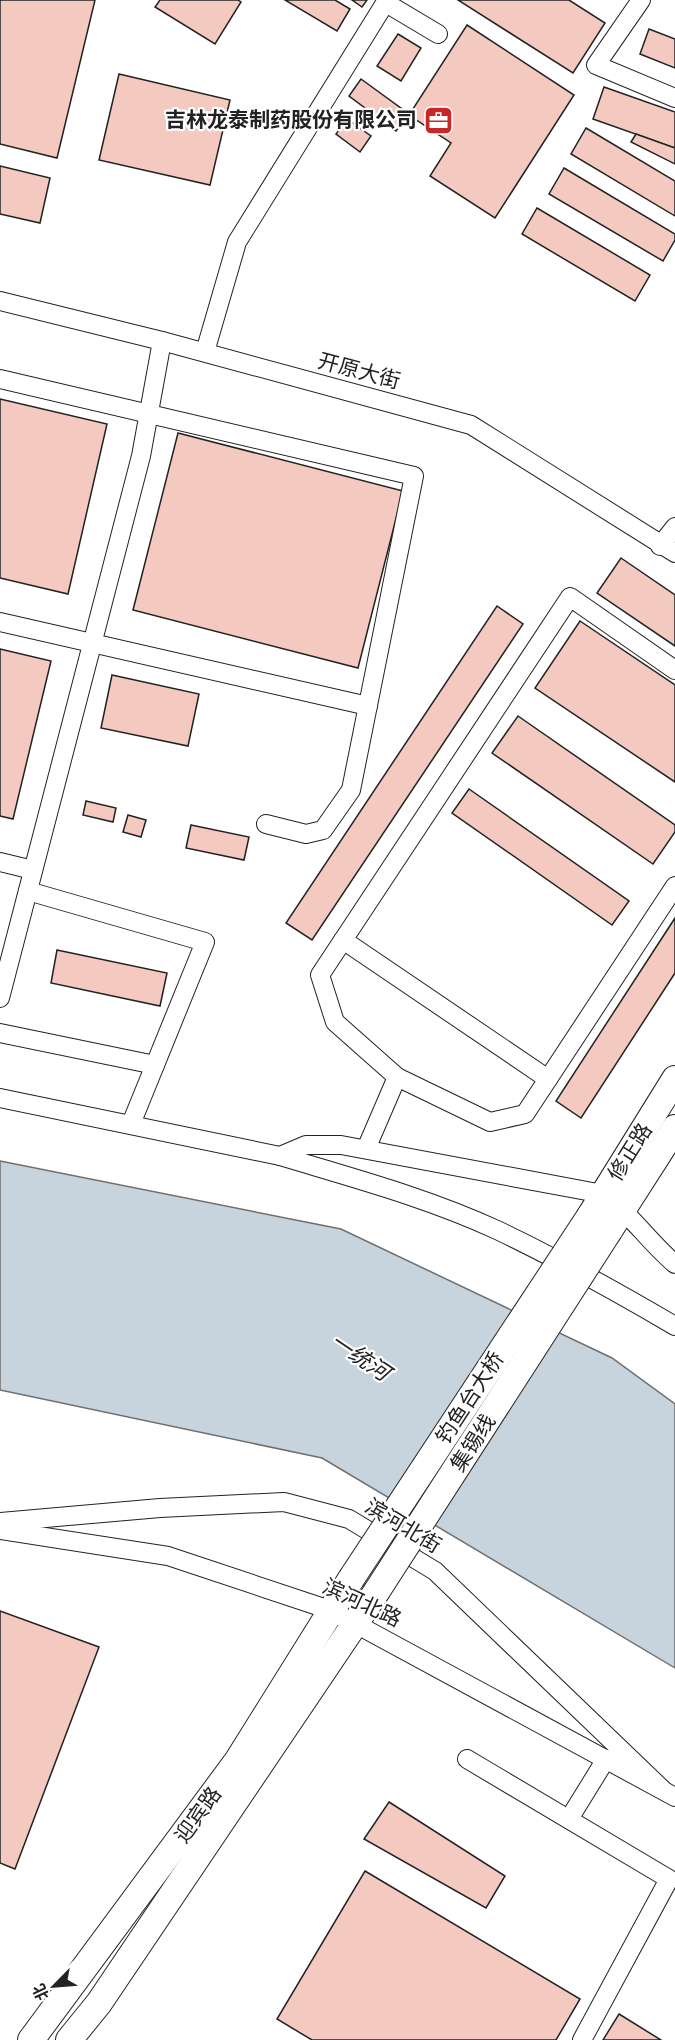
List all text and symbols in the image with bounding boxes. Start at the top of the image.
office icon: 吉林龙泰制药股份有限公司 [422,104,454,136]
place label: 吉林龙泰制药股份有限公司 [165,108,417,132]
street label: 开原大街 [315,349,403,393]
street label: 修正路 [603,1119,657,1185]
water label: 一统河 [326,1328,398,1388]
street label: 钓鱼台大桥 [431,1347,509,1449]
street label: 集锡线 [446,1410,500,1476]
street label: 滨河北街 [361,1494,445,1558]
street label: 滨河北路 [319,1574,405,1632]
street label: 迎宾路 [170,1782,226,1848]
north arrow [24,1956,84,2016]
text: 北 [29,1981,53,2003]

